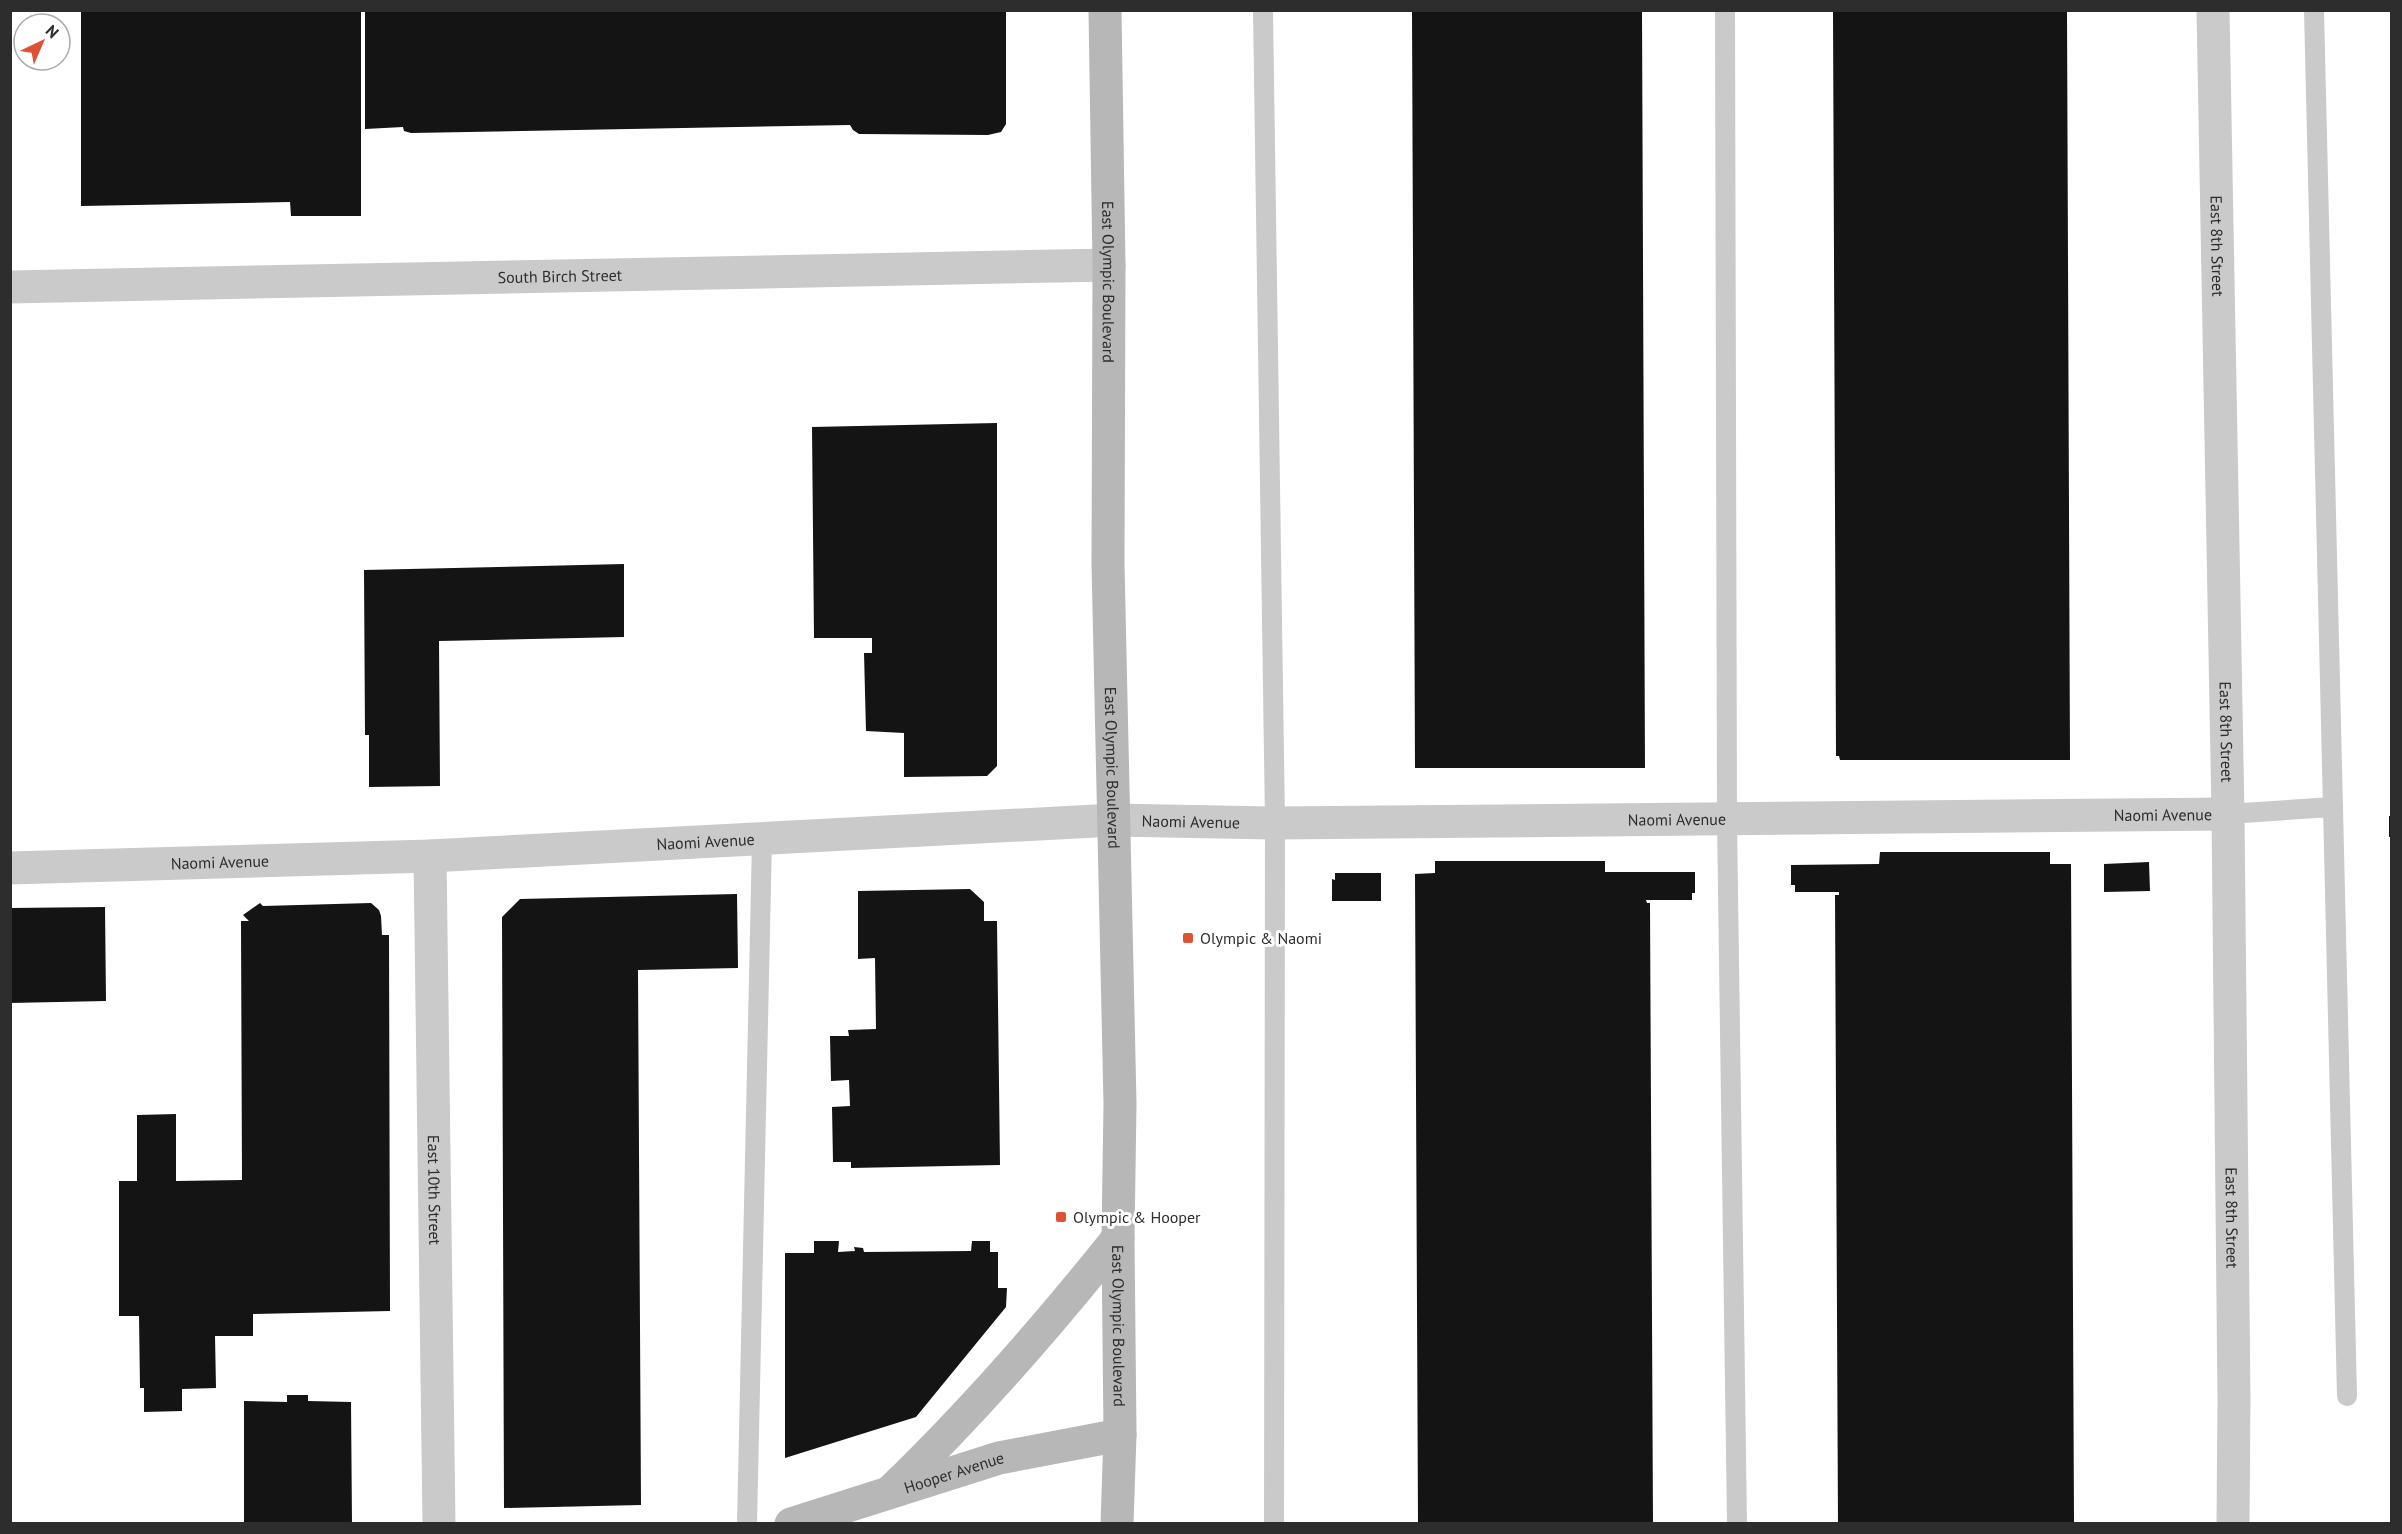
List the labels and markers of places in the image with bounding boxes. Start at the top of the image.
place label: Olympic & Naomi [1200,928,1322,948]
marker: Olympic & Naomi [1181,931,1195,945]
place label: Olympic & Hooper [1073,1207,1201,1227]
marker: Olympic & Hooper [1054,1210,1068,1224]

